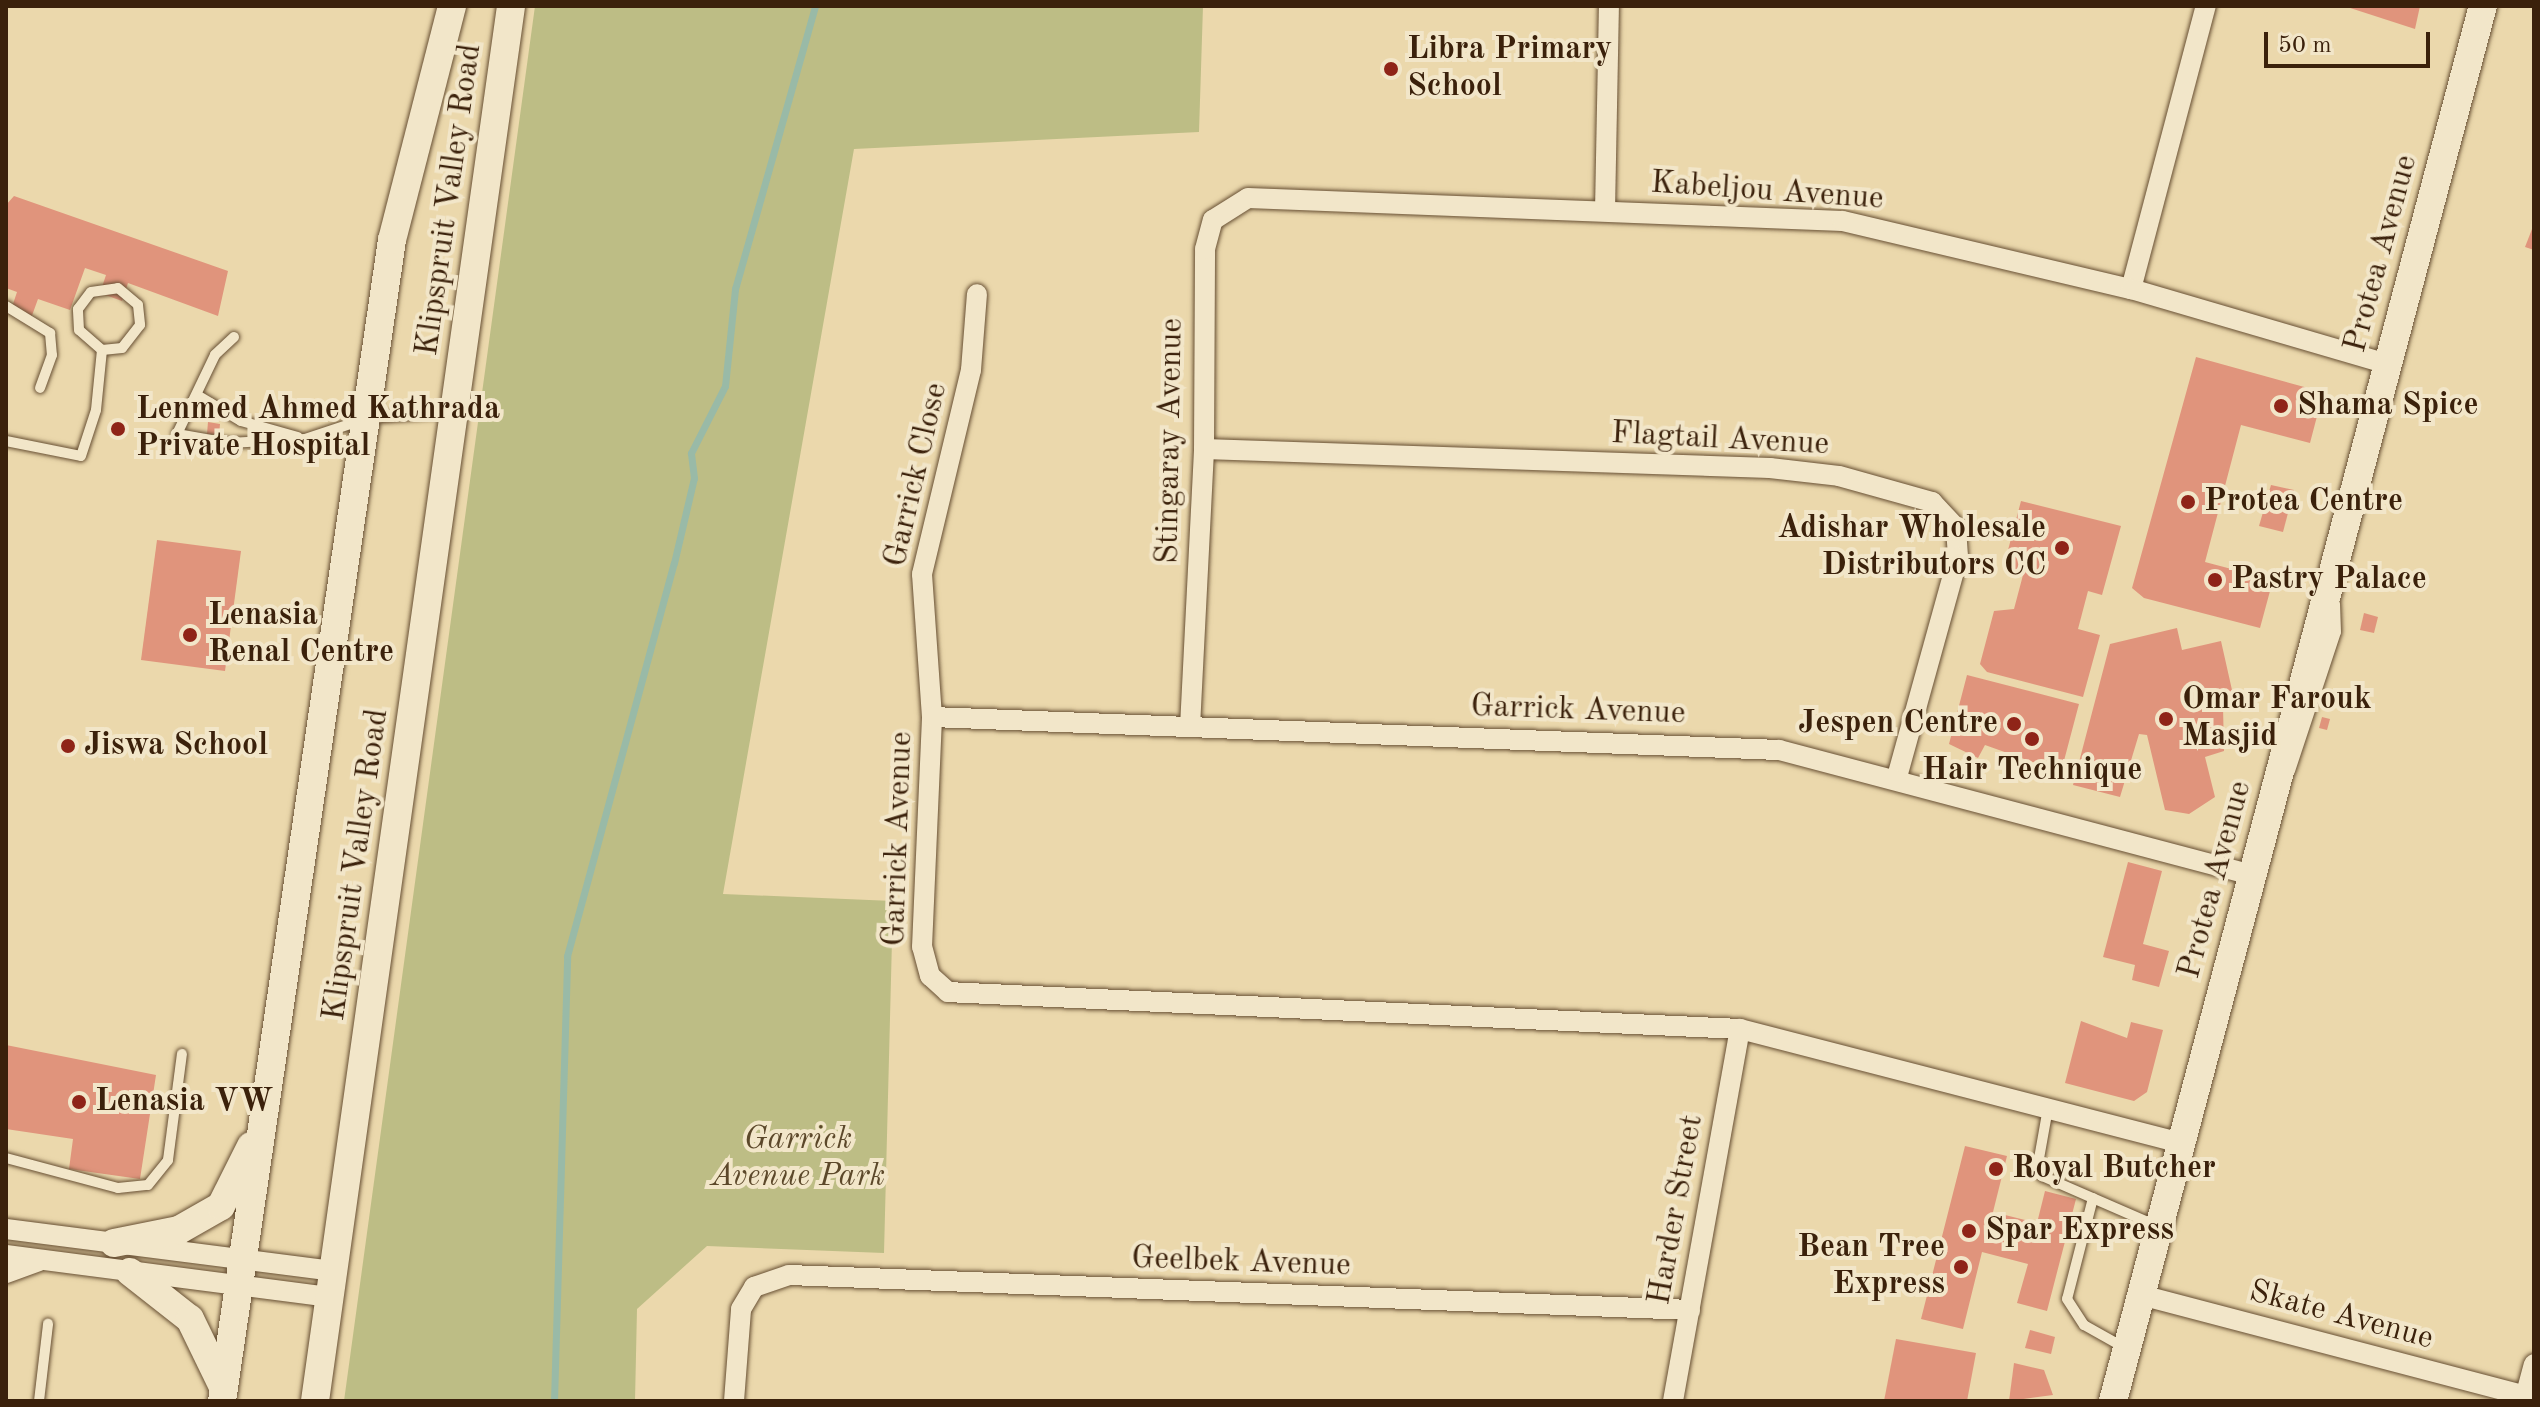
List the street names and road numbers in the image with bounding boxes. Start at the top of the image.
street label: Klipspruit Valley Road [409,42,491,358]
street label: Protea Avenue [2337,151,2427,357]
street label: Kabeljou Avenue [1649,165,1885,219]
street label: Stingaray Avenue [1150,318,1192,564]
street label: Garrick Close [877,379,957,571]
street label: Flagtail Avenue [1610,415,1830,465]
street label: Garrick Avenue [1470,688,1686,734]
street label: Klipspruit Valley Road [316,707,398,1023]
street label: Garrick Avenue [876,731,922,947]
street label: Protea Avenue [2171,777,2261,983]
street label: Harder Street [1641,1112,1713,1308]
street label: Geelbek Avenue [1131,1240,1351,1286]
street label: Skate Avenue [2245,1273,2437,1359]

